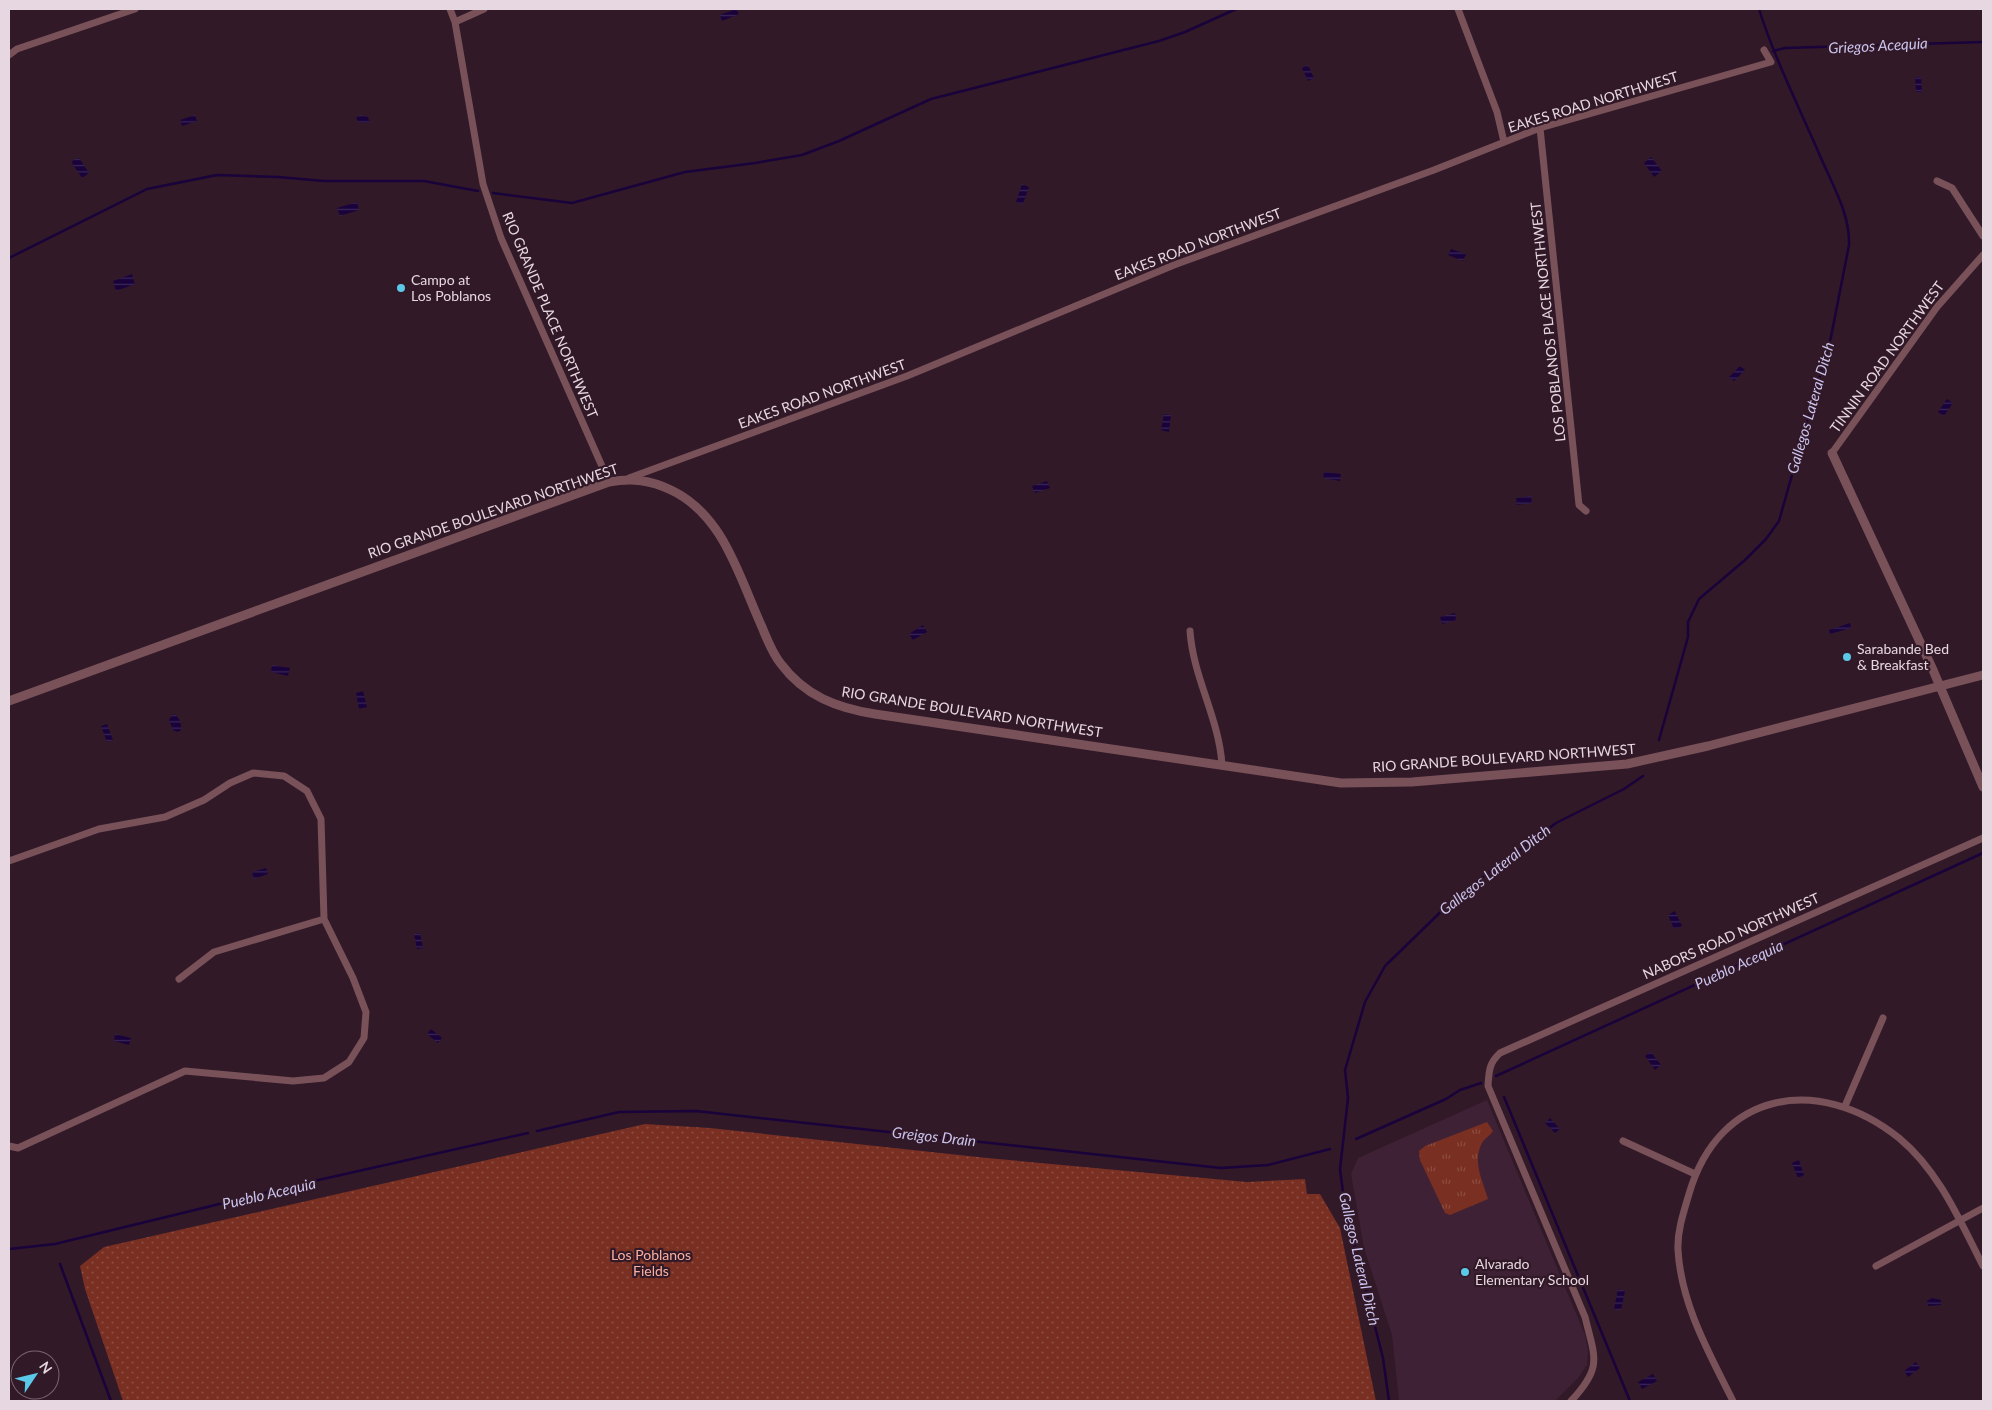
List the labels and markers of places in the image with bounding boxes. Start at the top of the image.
place label: Campo at Los Poblanos [411,271,491,304]
marker: Campo at Los Poblanos [395,282,407,294]
place label: Sarabande Bed & Breakfast [1857,640,1949,673]
marker: Sarabande Bed & Breakfast [1841,651,1853,663]
place label: Alvarado Elementary School [1475,1255,1589,1288]
marker: Alvarado Elementary School [1459,1266,1471,1278]

